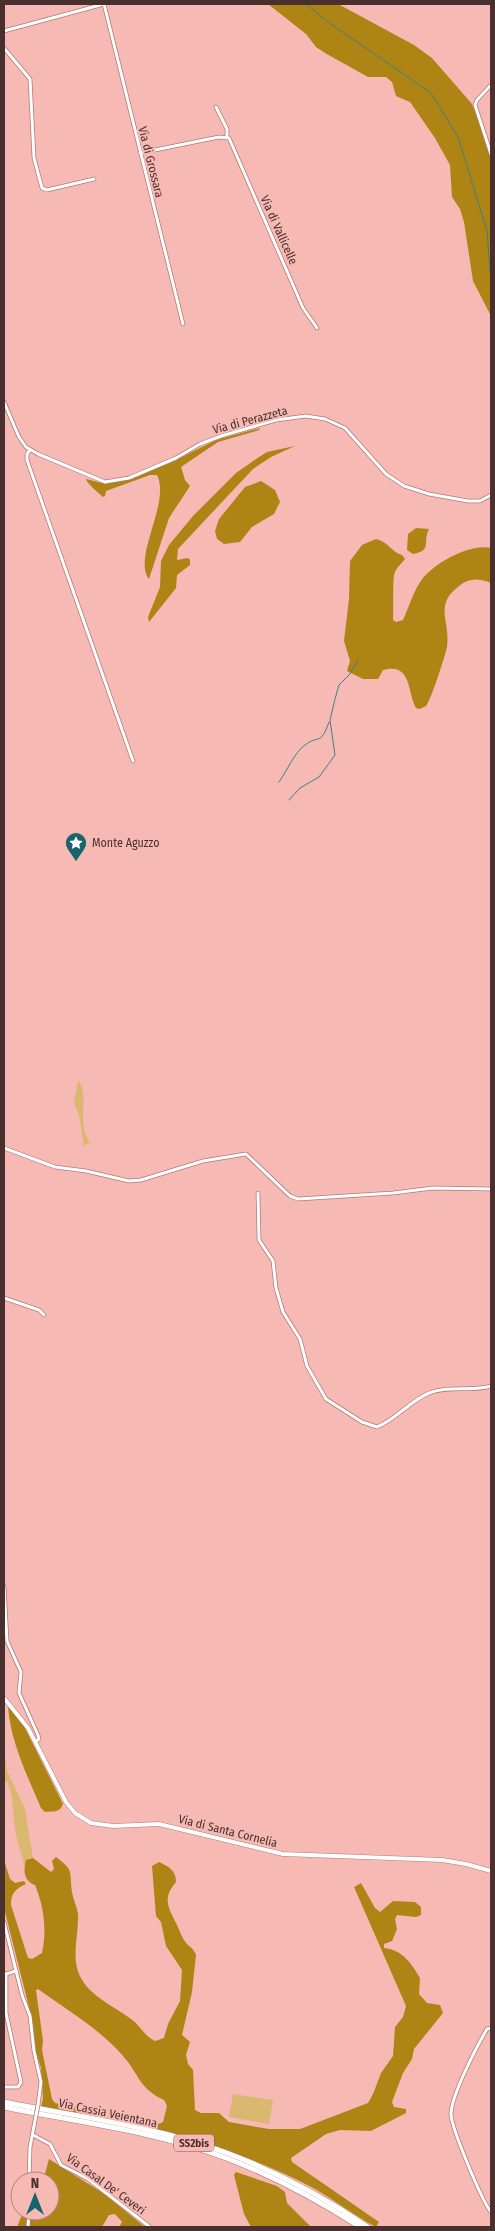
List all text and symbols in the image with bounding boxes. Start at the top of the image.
street label: Via di Grossara [135,125,167,199]
street label: Via di Vallicelle [258,193,300,267]
street label: Via di Perazzeta [211,403,289,437]
place icon: Monte Aguzzo [64,831,88,862]
place label: Monte Aguzzo [92,836,159,850]
street label: Via di Santa Cornelia [177,1812,279,1850]
street label: Via Cassia Veientana [57,2096,159,2130]
road number: SS2bis [174,2134,214,2152]
street label: Via Casal De' Ceveri [64,2151,148,2217]
north arrow [10,2171,60,2221]
text: N [31,2175,39,2192]

